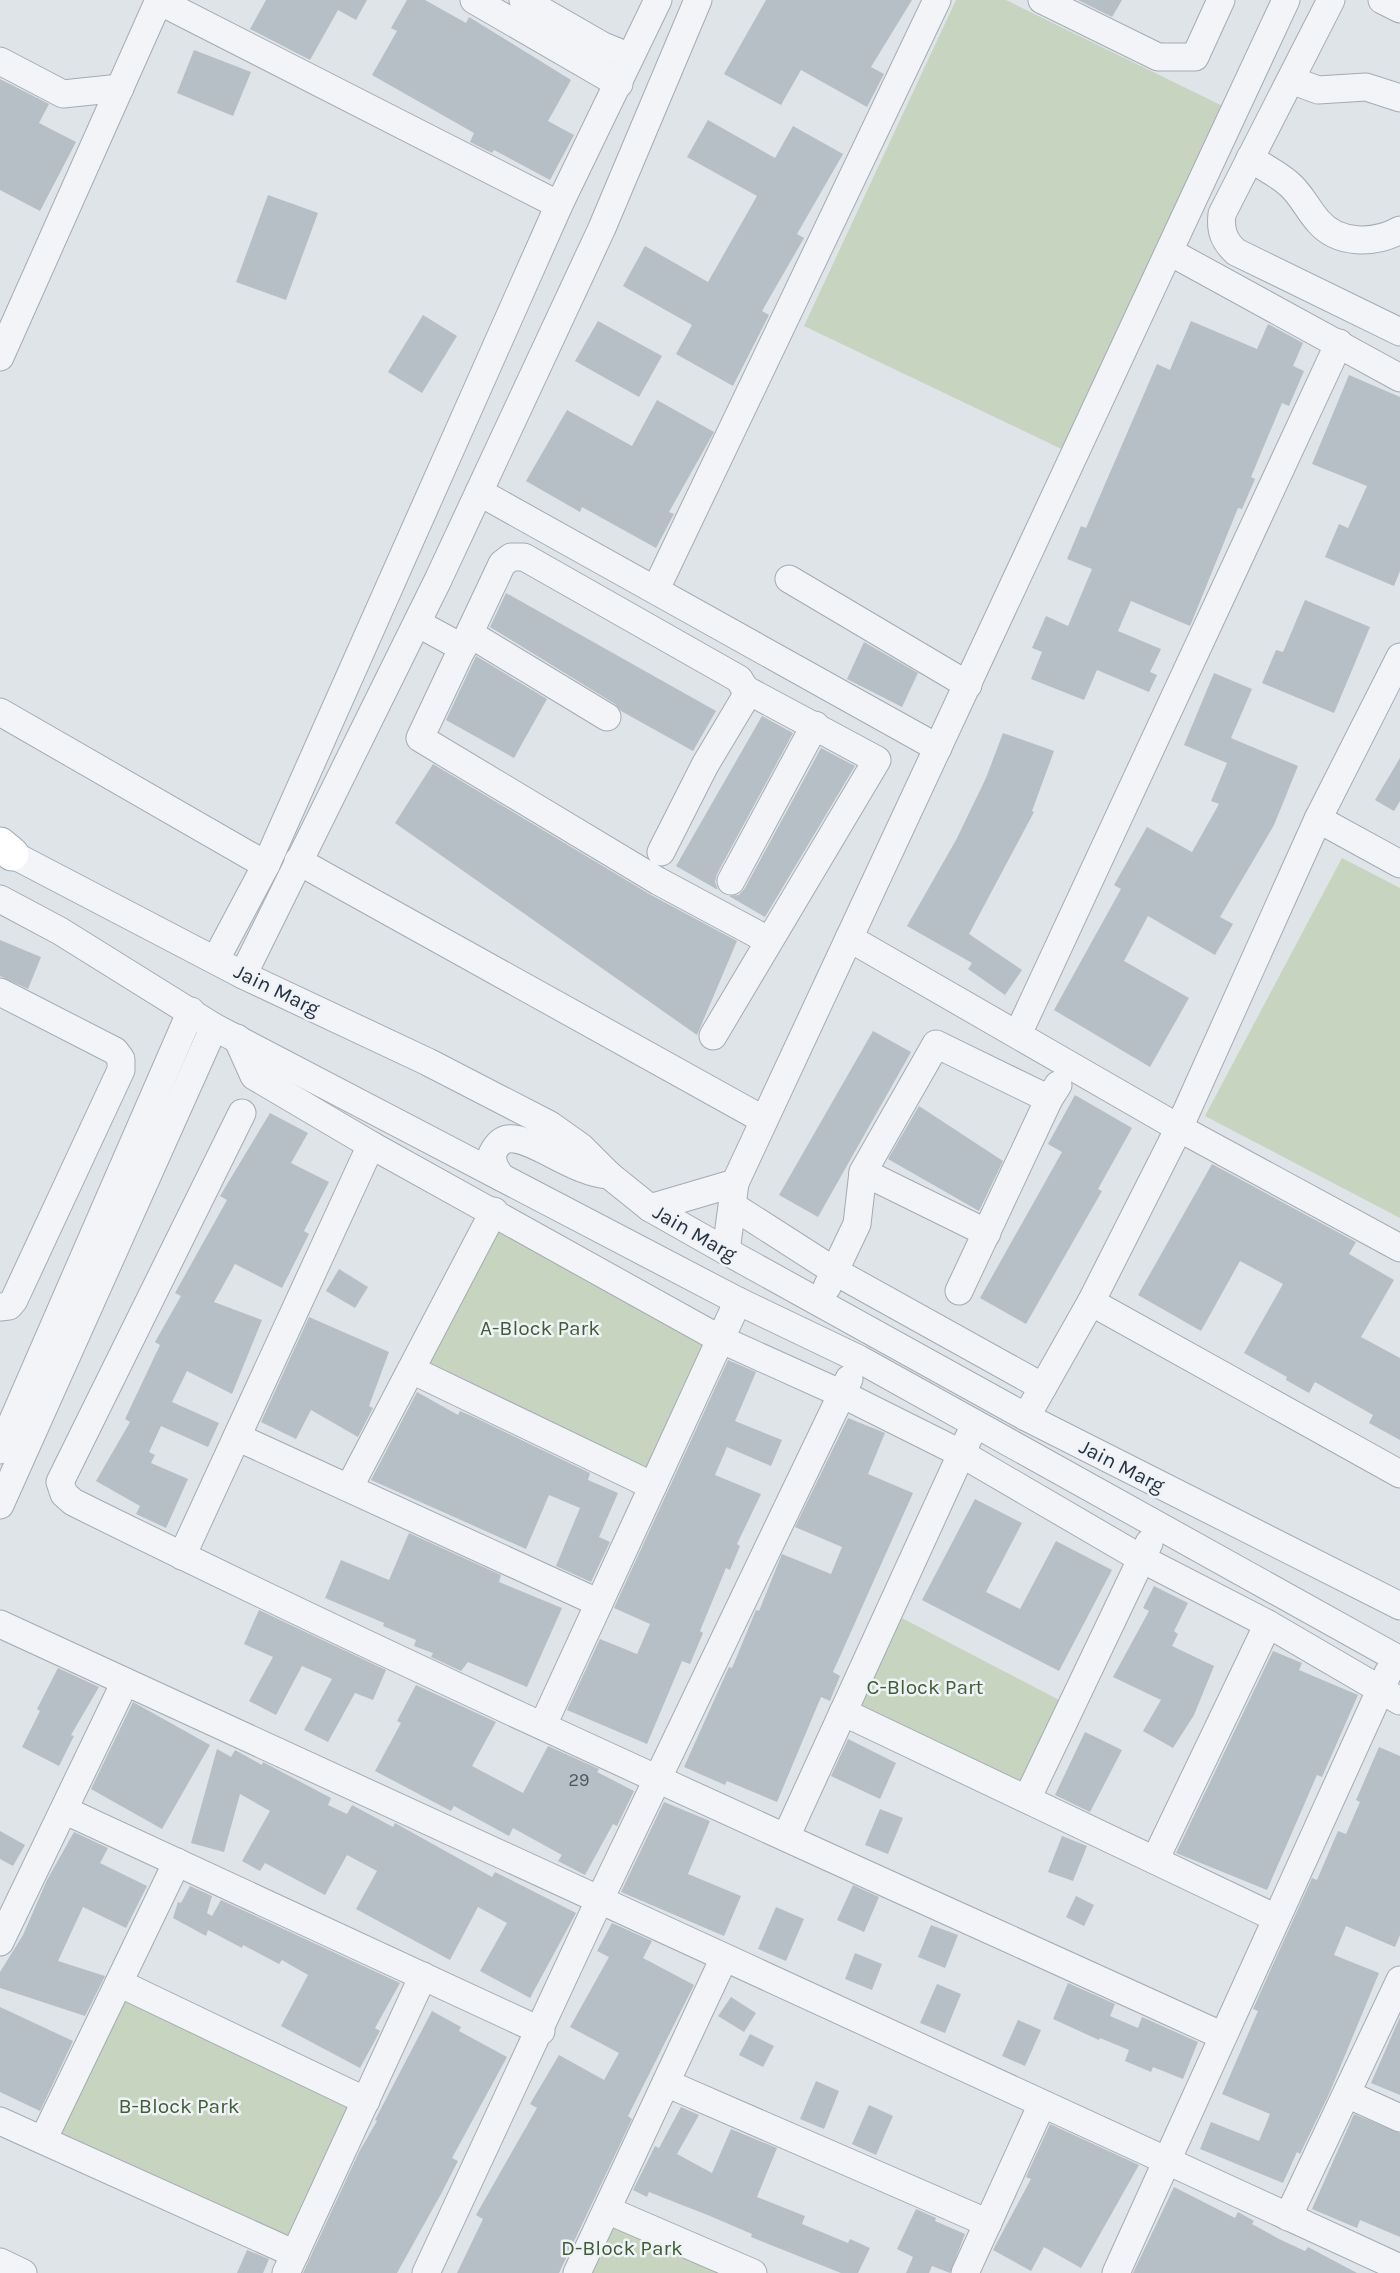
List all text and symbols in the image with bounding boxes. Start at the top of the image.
street label: Jain Marg [230,959,324,1021]
street label: Jain Marg [649,1200,741,1267]
park label: A-Block Park [480,1316,600,1340]
street label: Jain Marg [1075,1434,1169,1498]
park label: C-Block Part [867,1675,984,1699]
house number: 29 [569,1769,589,1791]
park label: B-Block Park [118,2094,240,2118]
park label: D-Block Park [561,2236,683,2260]

